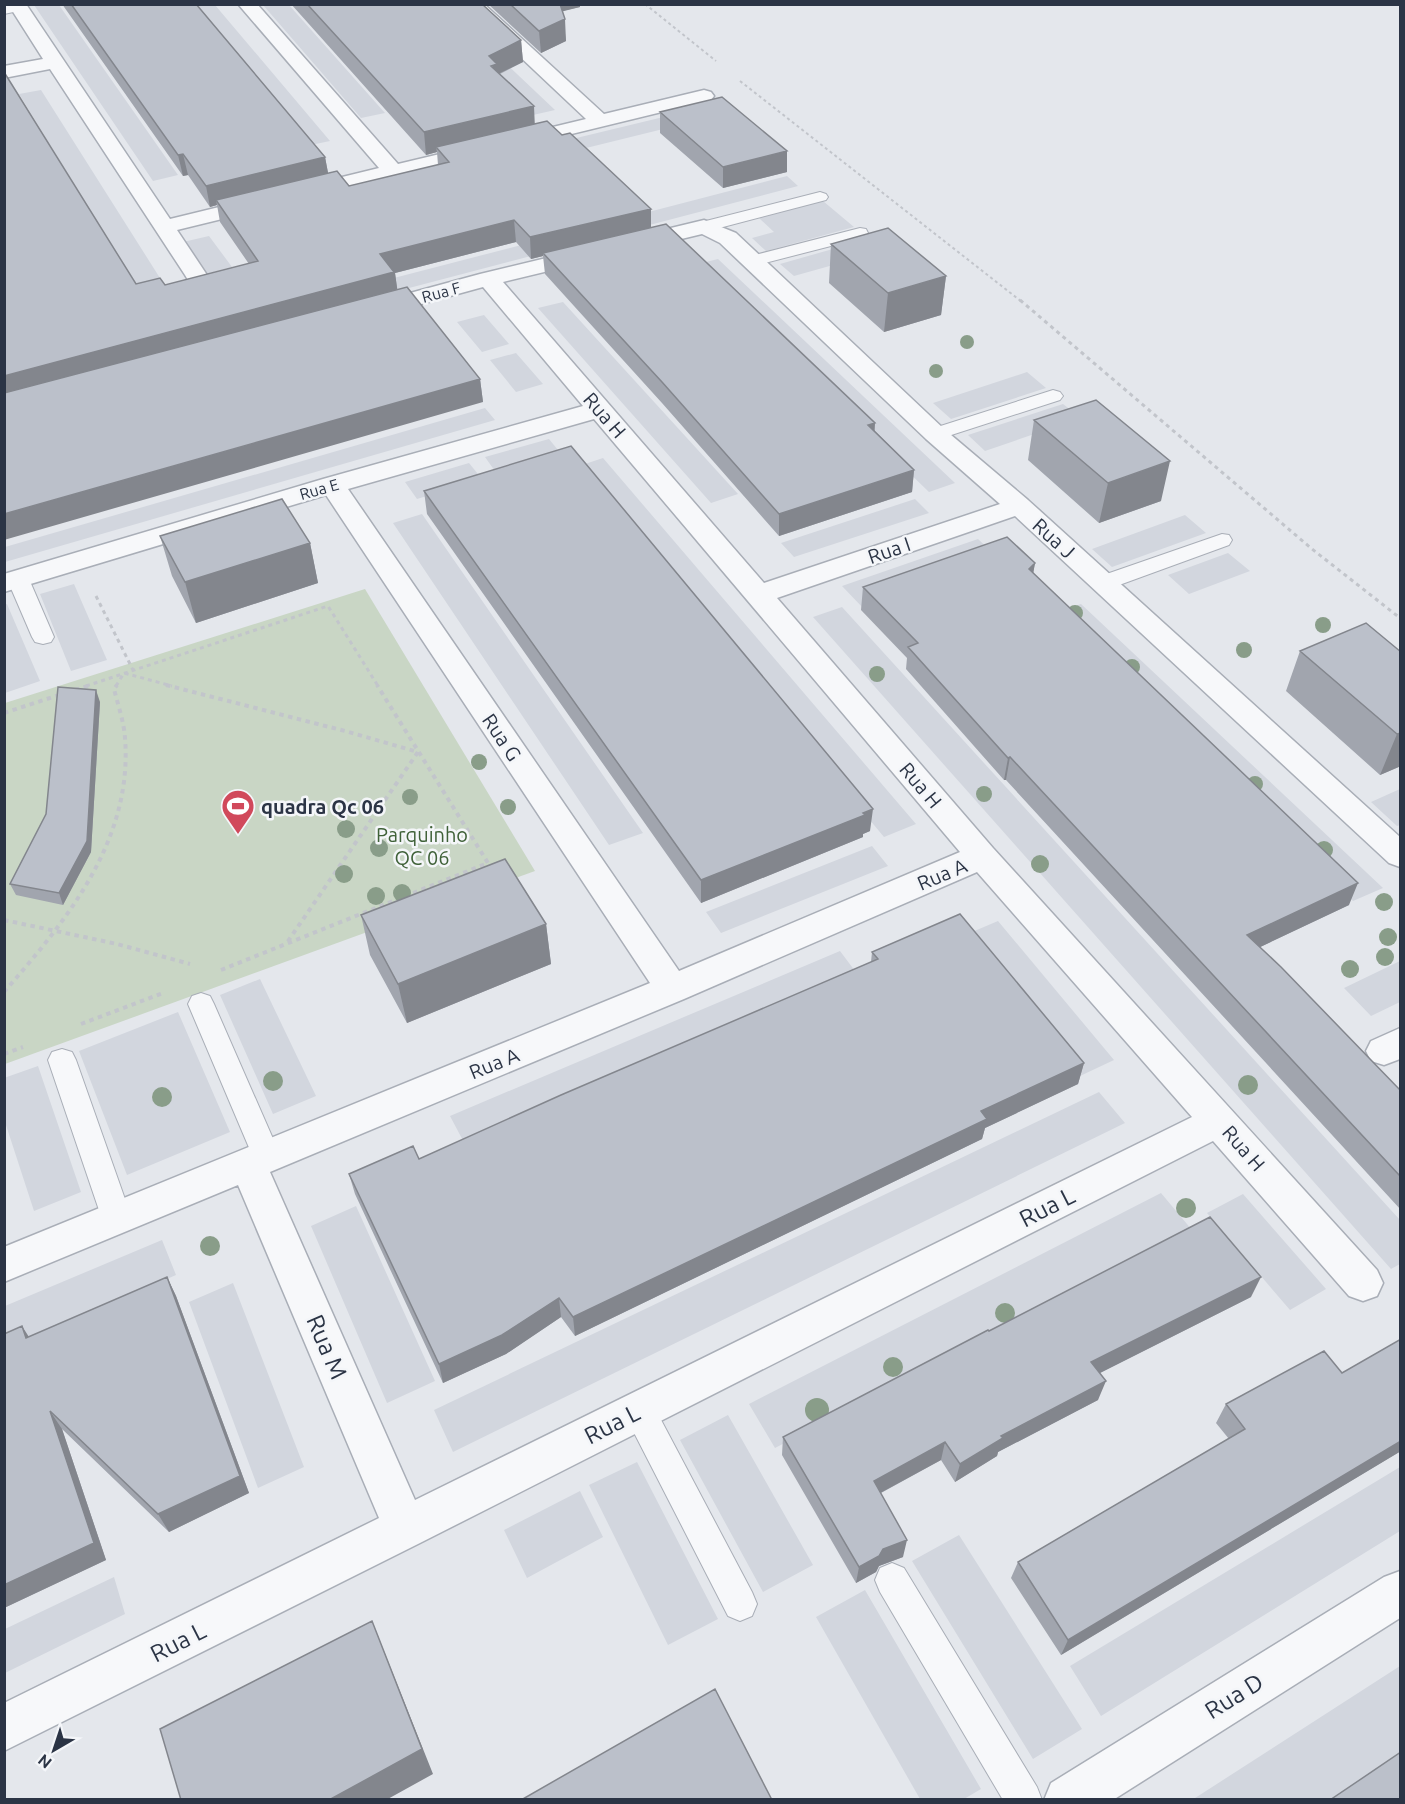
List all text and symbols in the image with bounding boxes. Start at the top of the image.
street label: Rua F [420,278,462,306]
street label: Rua H [579,388,631,442]
street label: Rua E [297,475,341,503]
street label: Rua J [1028,513,1080,563]
street label: Rua I [865,532,913,568]
street label: Rua G [478,709,526,765]
street label: Rua H [895,757,947,813]
sports icon: quadra Qc 06 [220,788,256,835]
place label: quadra Qc 06 [261,795,384,818]
park label: Parquinho QC 06 [376,823,468,869]
street label: Rua A [914,853,970,895]
street label: Rua A [466,1043,522,1083]
street label: Rua H [1218,1121,1270,1175]
street label: Rua L [1015,1182,1079,1232]
street label: Rua M [301,1311,353,1383]
street label: Rua L [580,1399,644,1449]
street label: Rua L [146,1617,210,1667]
street label: Rua D [1200,1668,1268,1724]
north arrow [24,1720,84,1780]
text: N [34,1751,55,1772]

